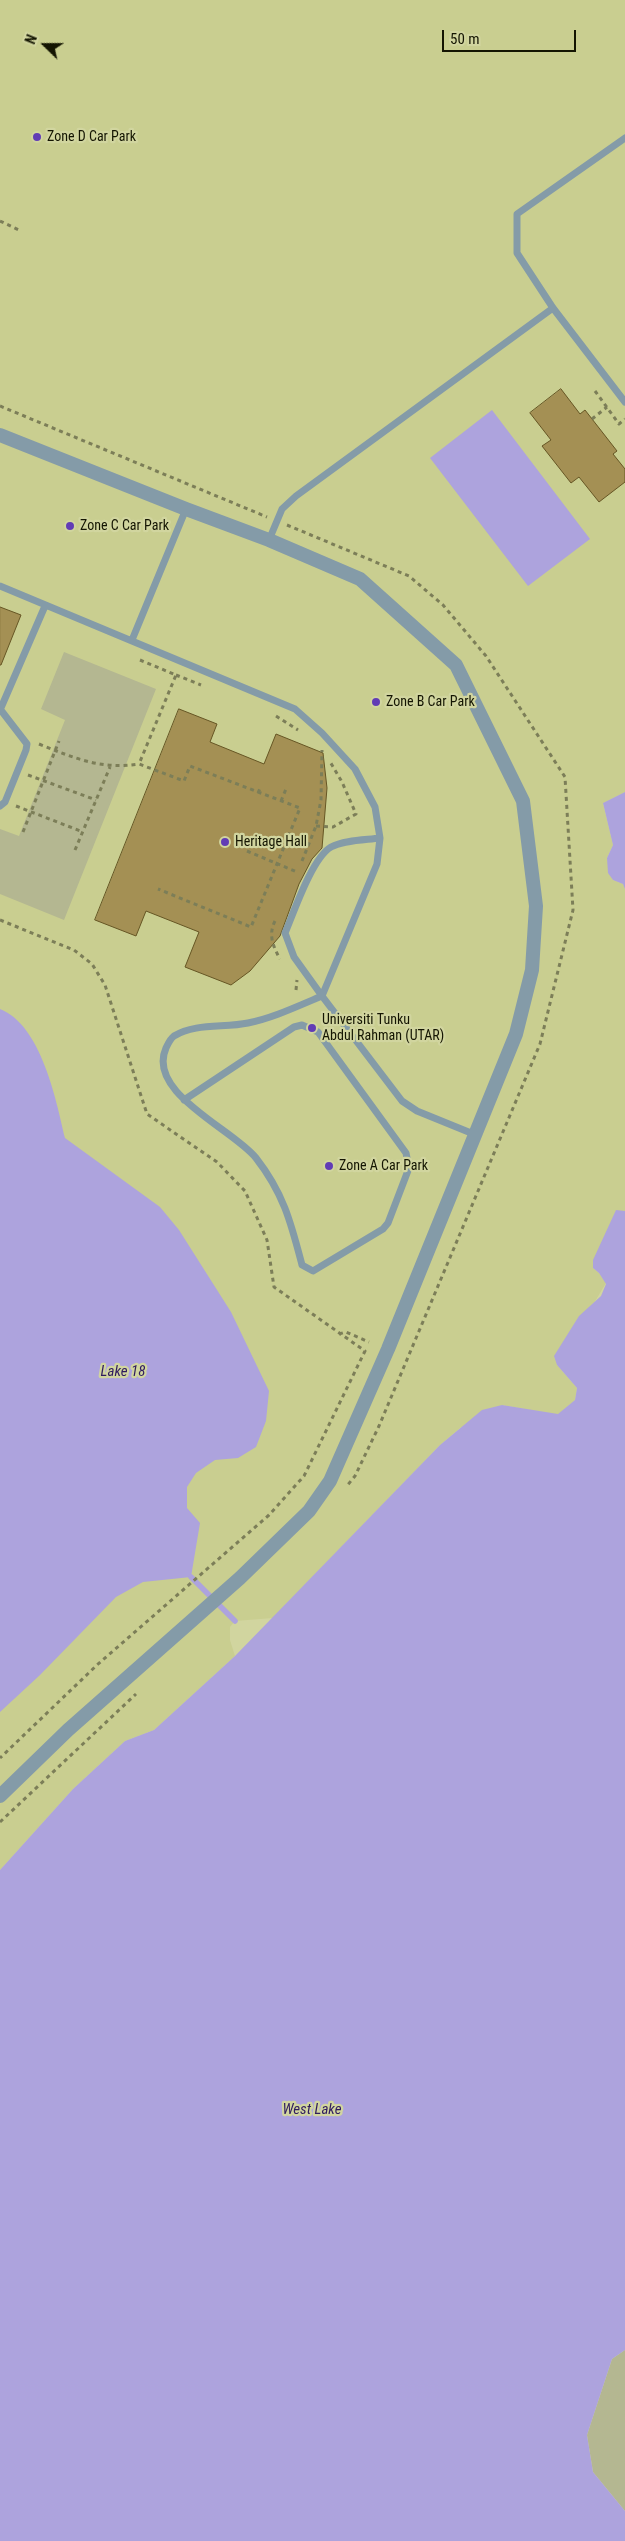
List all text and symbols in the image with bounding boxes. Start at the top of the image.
north arrow [20,20,70,70]
scale bar [445,20,579,52]
text: 50 m [450,30,480,48]
text: N [22,32,40,46]
place label: Zone D Car Park [47,129,136,145]
marker: Zone D Car Park [31,131,43,143]
place label: Zone C Car Park [80,518,169,534]
marker: Zone C Car Park [64,520,76,532]
place label: Zone B Car Park [386,694,475,710]
marker: Zone B Car Park [370,696,382,708]
place label: Heritage Hall [235,834,307,850]
marker: Heritage Hall [219,836,231,848]
place label: Universiti Tunku Abdul Rahman (UTAR) [322,1012,444,1044]
marker: Universiti Tunku Abdul Rahman (UTAR) [306,1022,318,1034]
place label: Zone A Car Park [339,1158,428,1174]
marker: Zone A Car Park [323,1160,335,1172]
water label: Lake 18 [101,1363,145,1381]
water label: West Lake [282,2101,342,2119]

